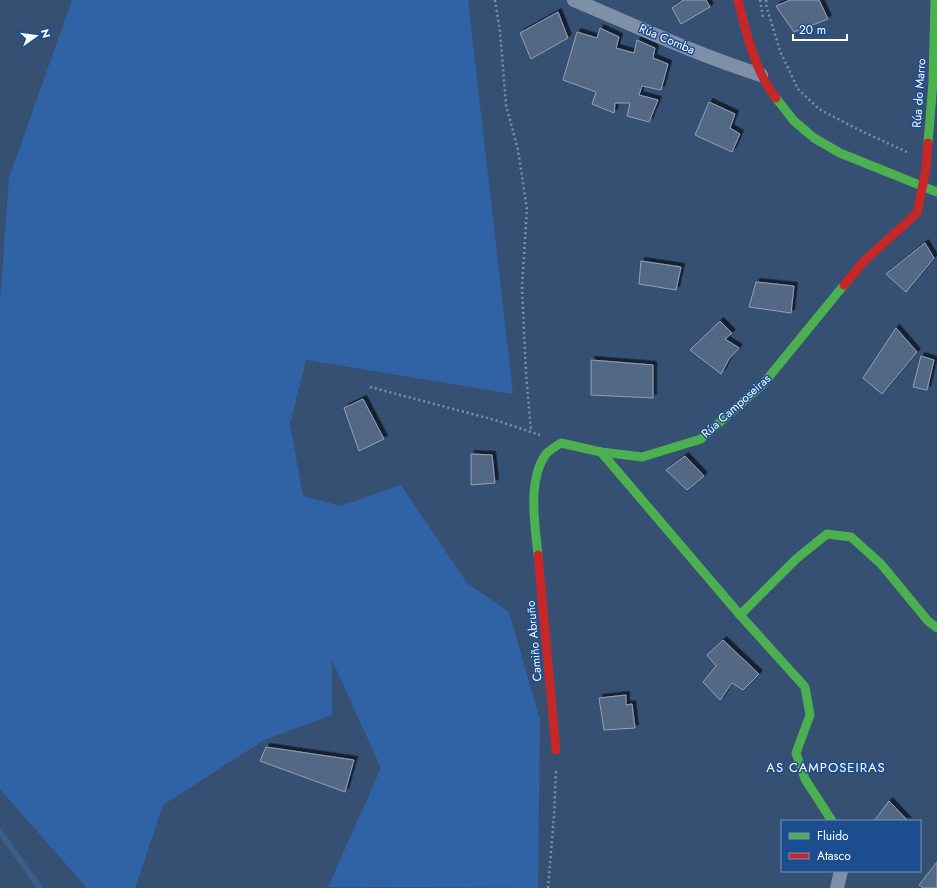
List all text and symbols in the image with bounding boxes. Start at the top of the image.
north arrow [16,16,56,56]
scale bar [793,16,847,42]
street label: Rúa Comba [636,19,698,59]
text: 20 m [799,21,826,39]
text: N [37,27,55,40]
street label: Rúa do Marro [908,57,930,128]
street label: Rúa Camposeiras [697,370,775,442]
street label: Camiño Abruño [521,599,546,682]
district label: AS CAMPOSEIRAS [766,758,886,777]
legend [781,820,921,872]
text: Fluido [817,827,849,845]
text: Atasco [817,847,851,865]

